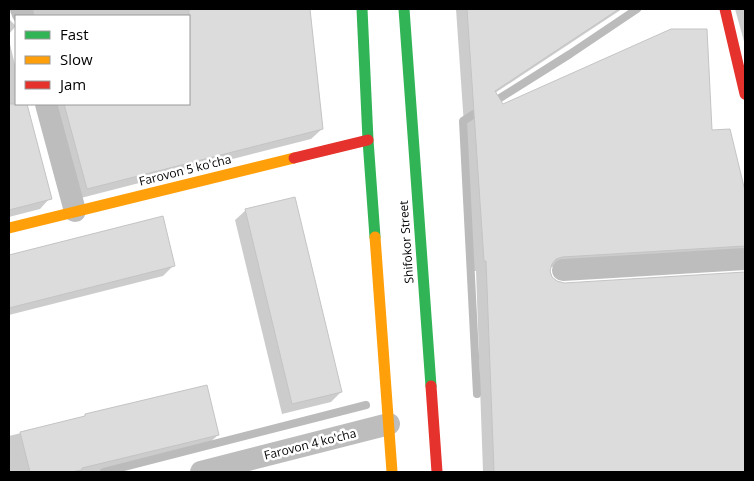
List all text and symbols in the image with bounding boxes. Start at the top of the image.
legend [15,15,190,105]
text: Fast [60,24,89,44]
text: Slow [60,49,93,69]
text: Jam [58,74,86,94]
street label: Farovon 5 ko'cha [137,150,233,190]
street label: Shifokor Street [395,200,417,284]
street label: Farovon 4 ko'cha [262,424,358,464]

